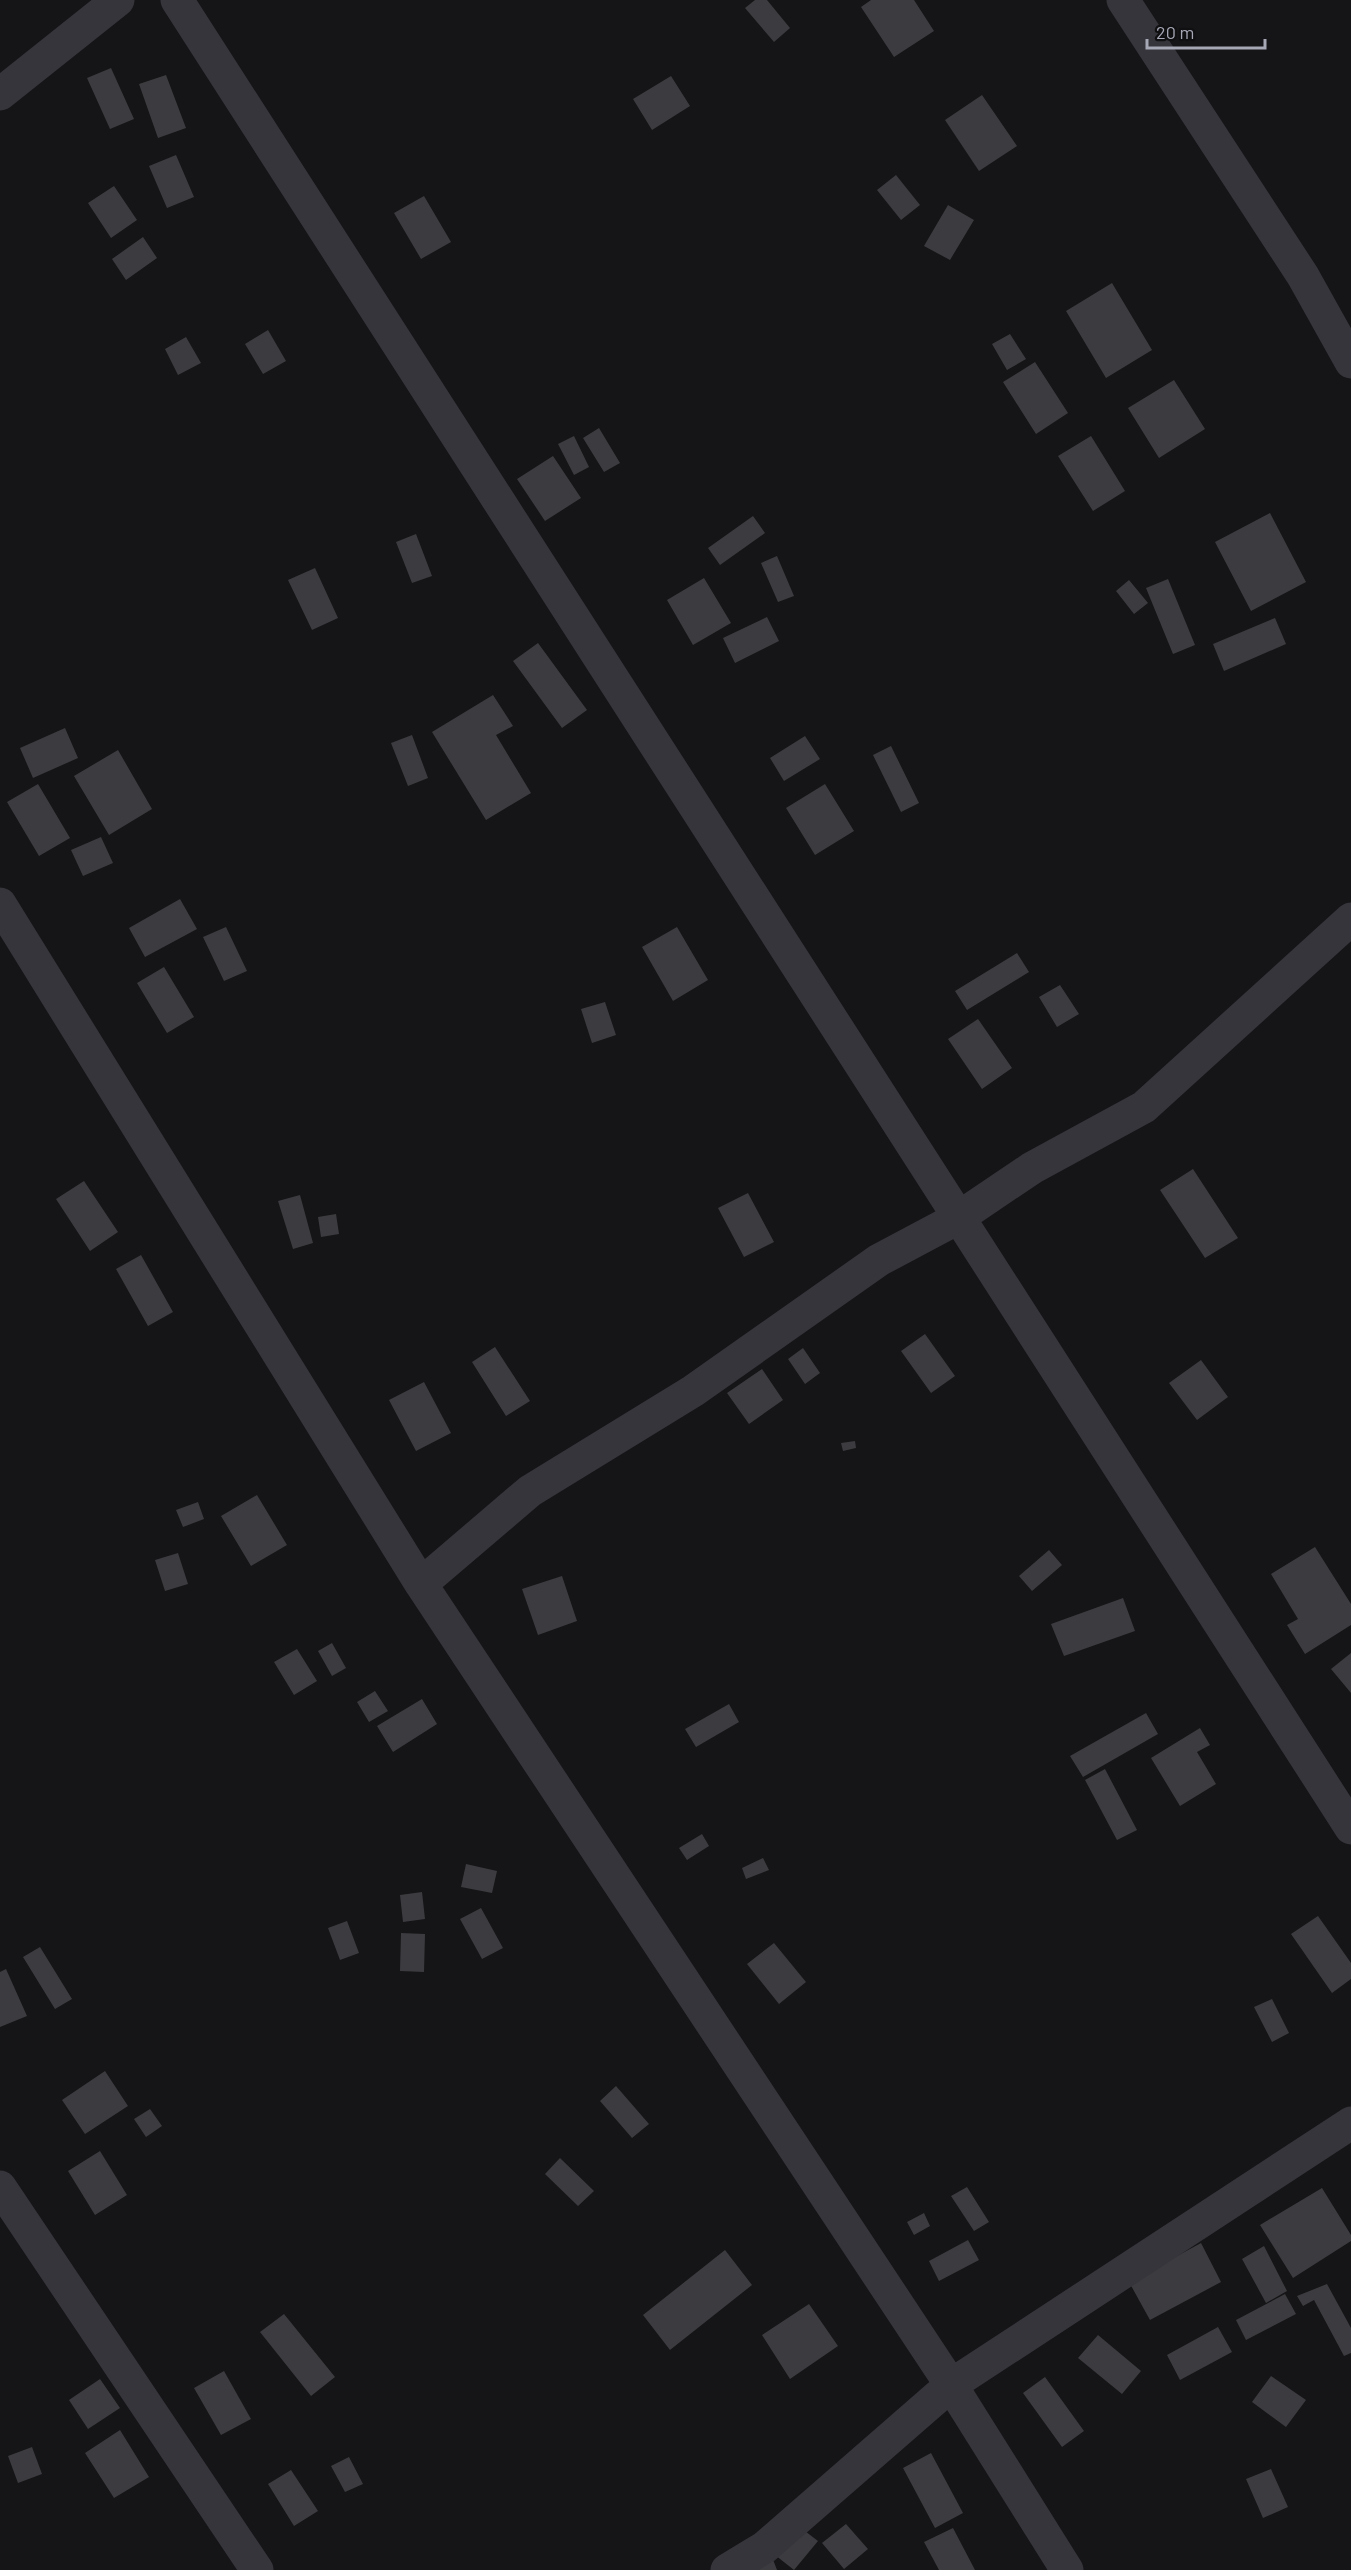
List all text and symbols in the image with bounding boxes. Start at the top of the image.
scale bar [1147,12,1266,50]
text: 20 m [1156,21,1194,43]

